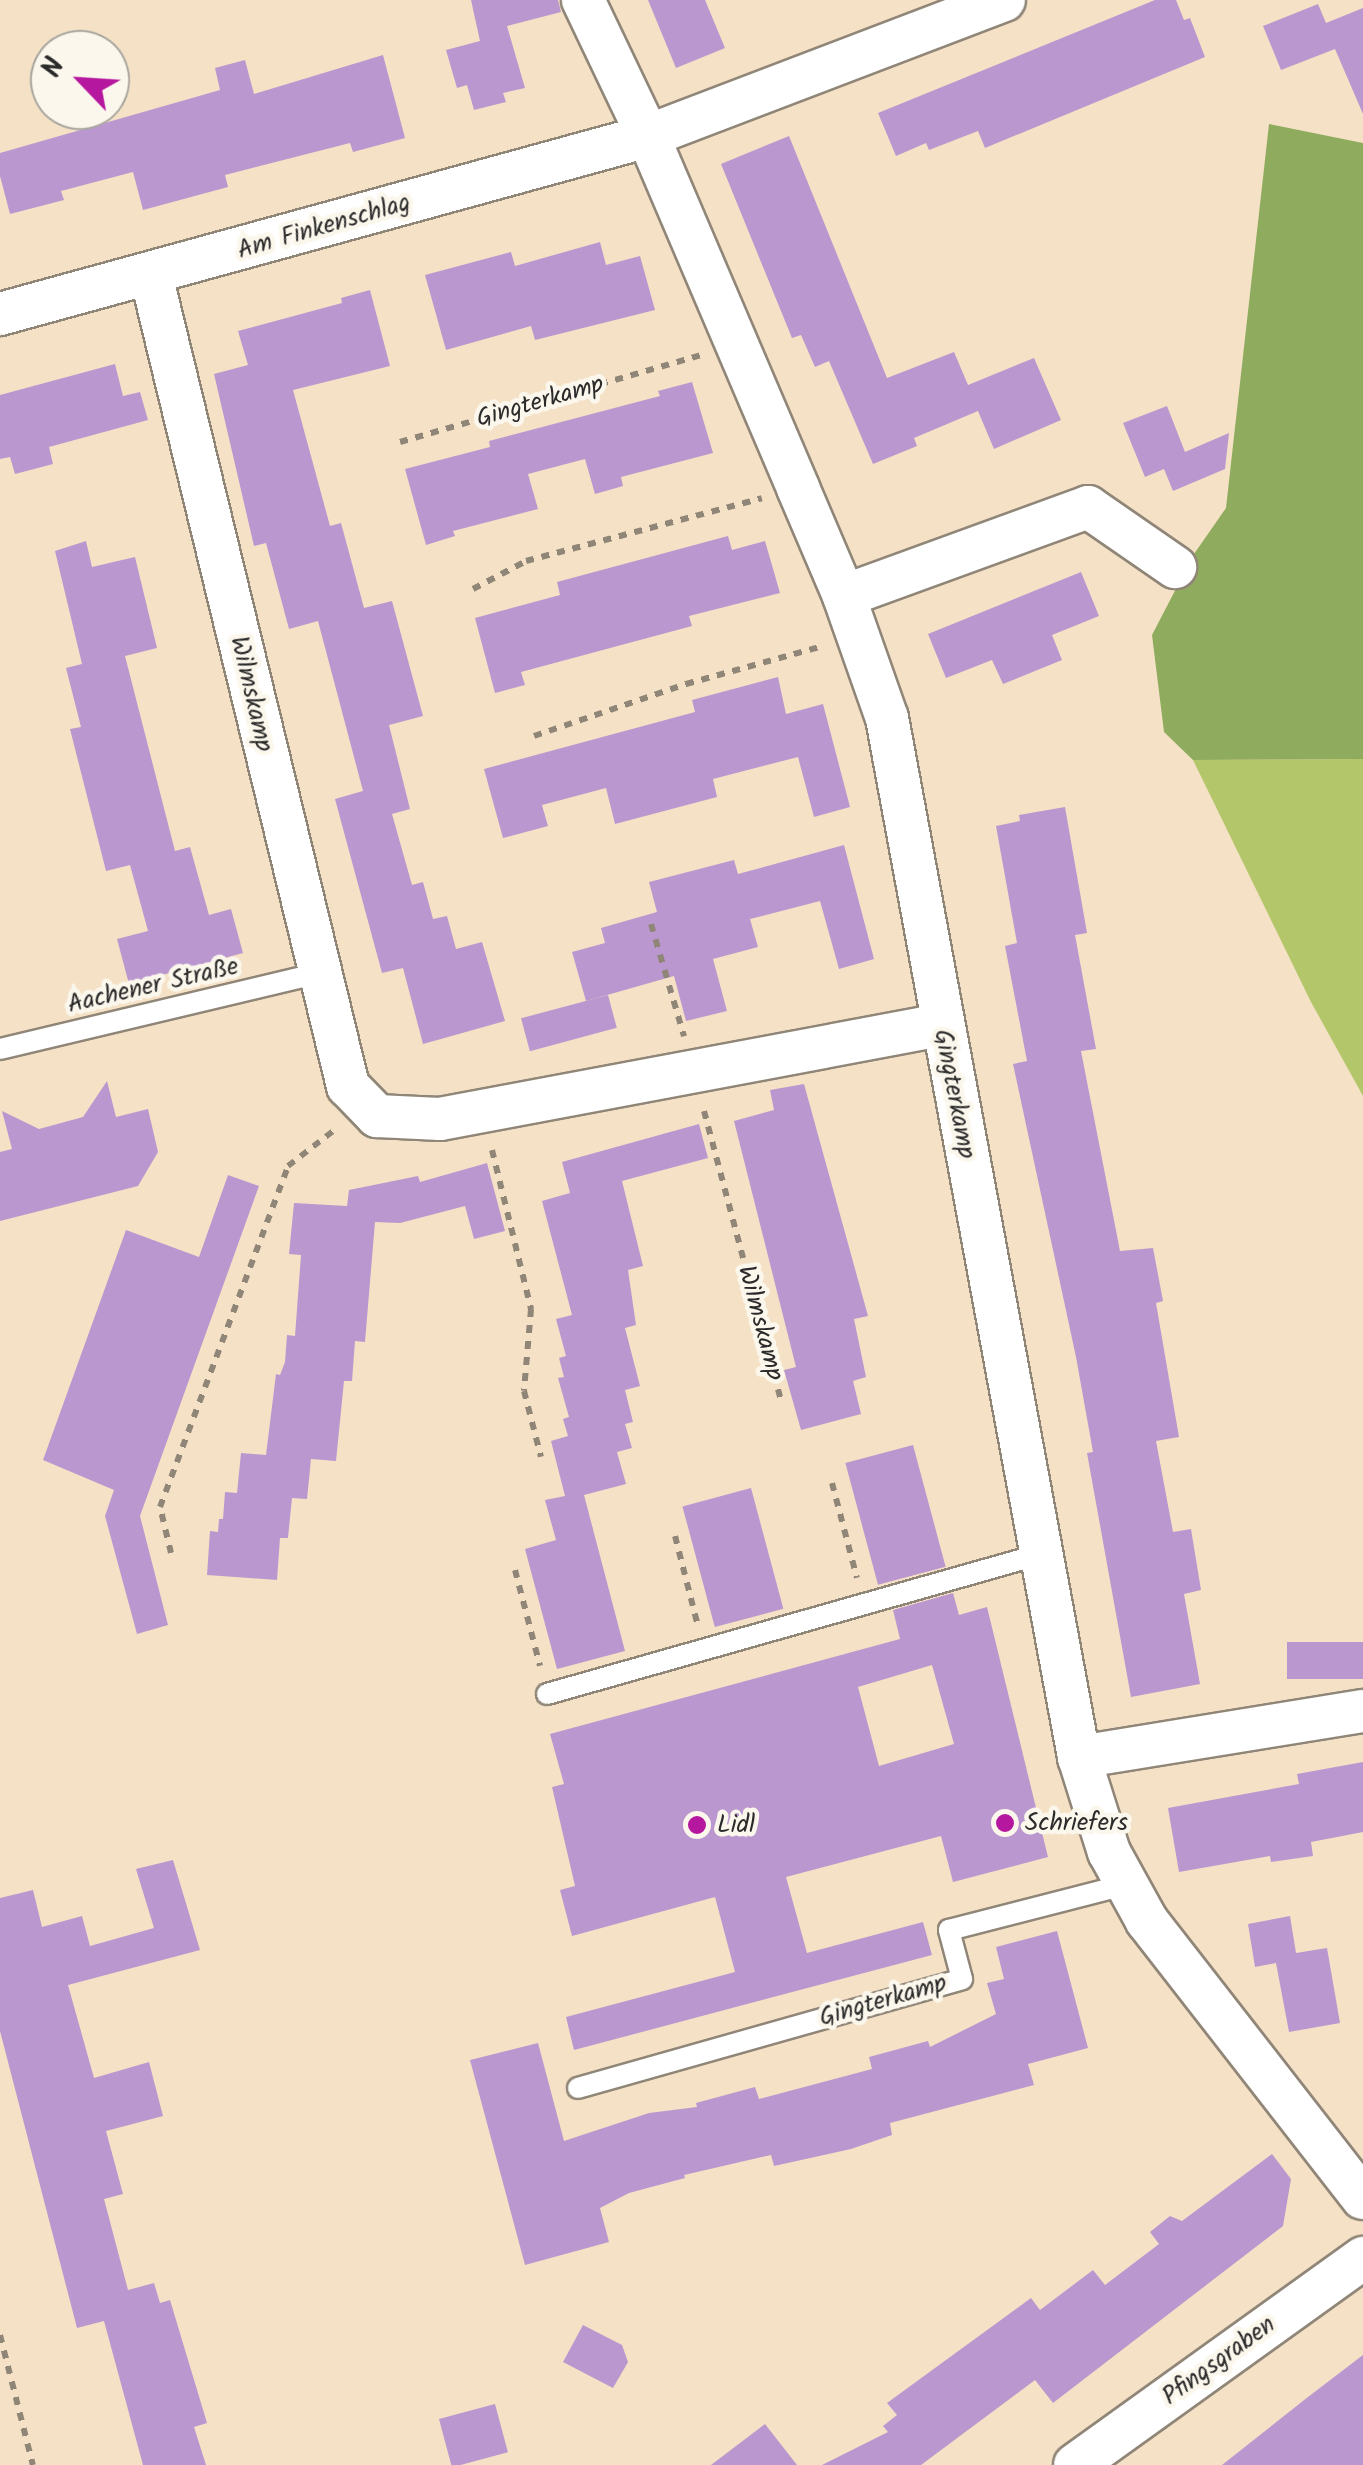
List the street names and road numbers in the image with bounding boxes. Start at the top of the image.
street label: Am Finkenschlag [234,188,414,266]
street label: Gingterkamp [473,370,607,434]
street label: Wilmskamp [223,633,279,755]
street label: Aachener Straße [65,952,241,1020]
street label: Gingterkamp [927,1027,981,1161]
street label: Wilmskamp [730,1262,790,1384]
street label: Gingterkamp [816,1969,950,2033]
street label: Pfingsgraben [1157,2310,1281,2412]

